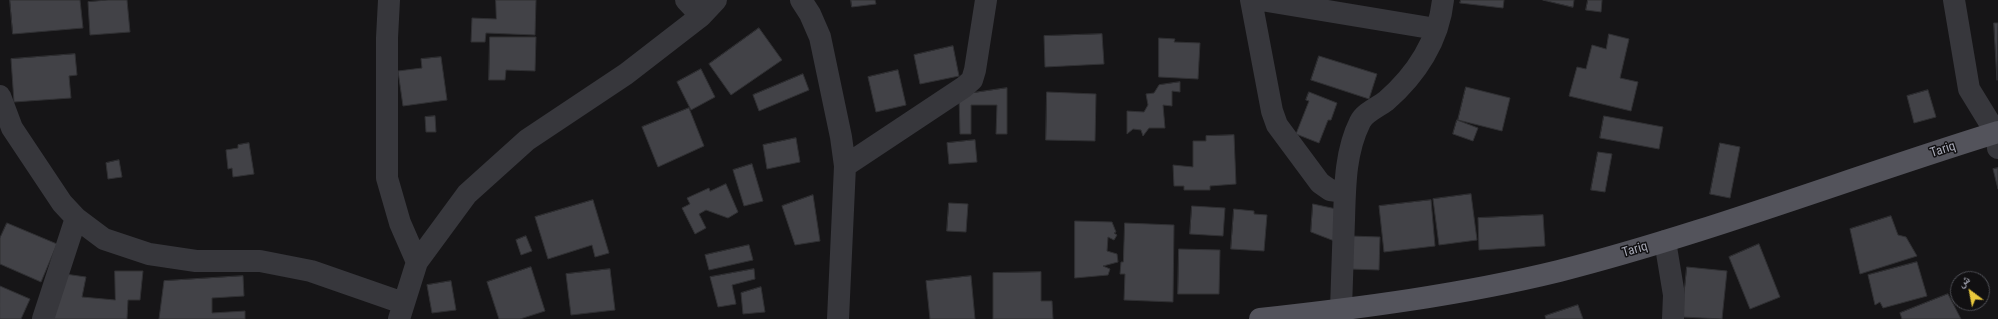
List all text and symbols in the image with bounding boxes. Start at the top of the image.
street label: Tariq [1928,139,1958,161]
street label: Tariq [1620,239,1650,261]
north arrow [1950,271,1990,311]
text: ش [1956,273,1972,290]

